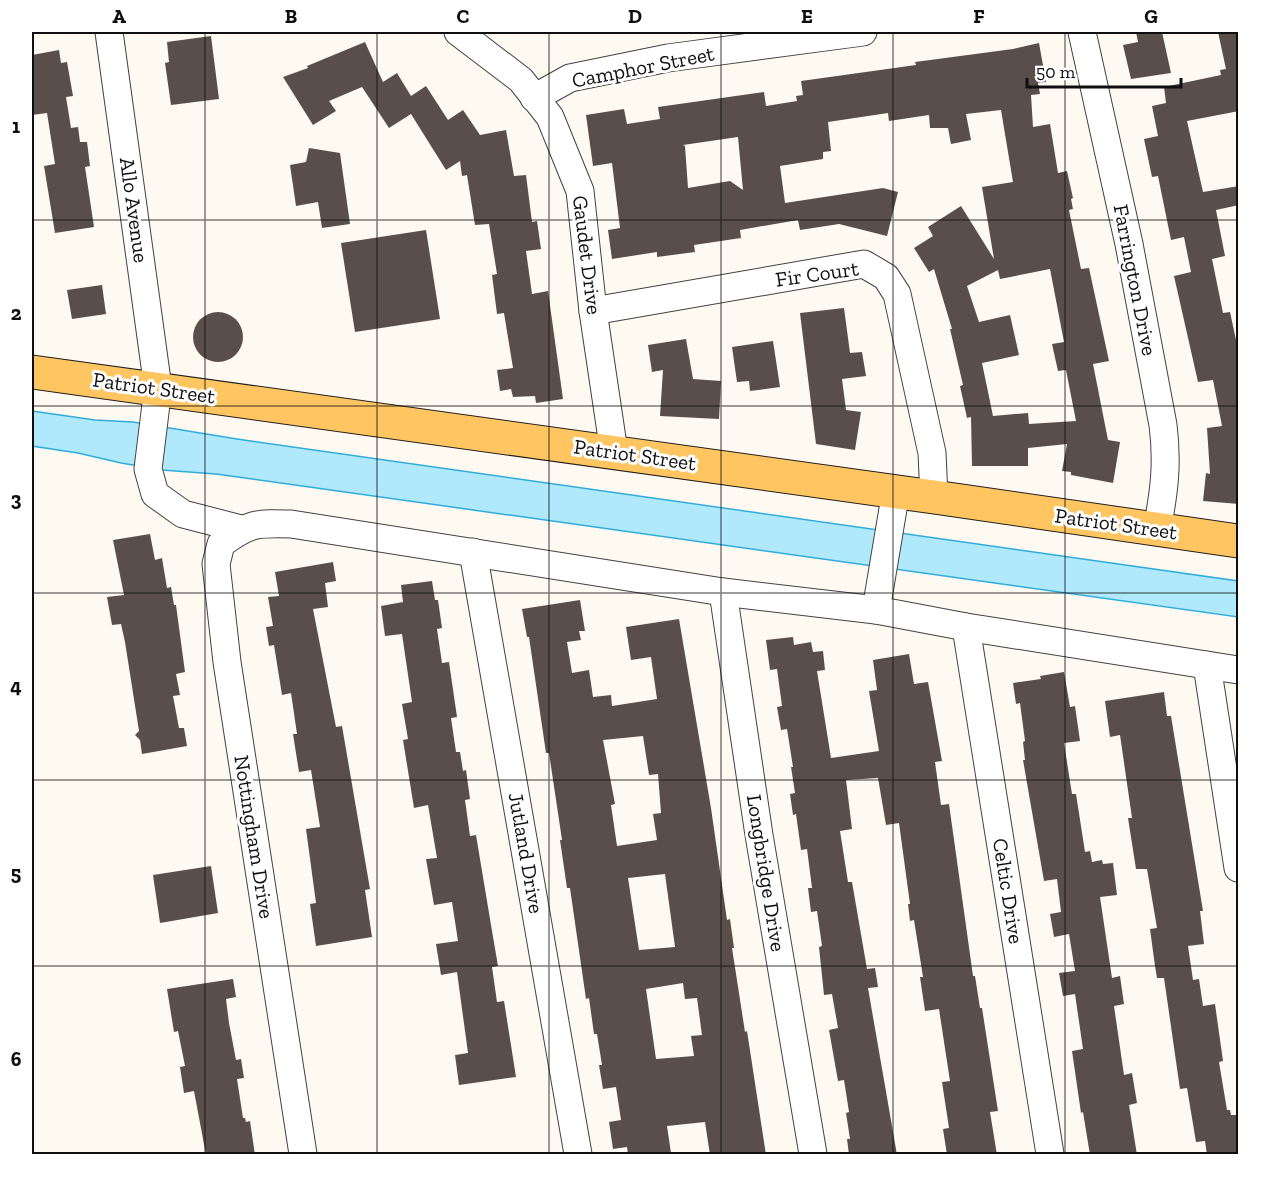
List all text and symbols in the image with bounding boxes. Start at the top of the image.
text: A [112,4,126,28]
text: B [285,4,297,28]
text: C [457,4,470,28]
text: D [628,4,642,28]
text: E [801,4,813,28]
text: F [973,4,985,28]
text: G [1144,4,1158,28]
street label: Camphor Street [570,40,716,93]
scale bar [1027,51,1182,89]
text: 50 m [1036,61,1076,83]
text: 1 [12,114,20,138]
street label: Allo Avenue [115,156,154,264]
street label: Gaudet Drive [568,194,607,316]
street label: Farrington Drive [1109,202,1162,358]
street label: Fir Court [774,255,860,292]
text: 2 [11,301,22,325]
street label: Patriot Street [91,367,217,408]
street label: Patriot Street [572,434,698,475]
text: 3 [11,487,22,511]
street label: Patriot Street [1053,503,1179,544]
text: 4 [10,674,22,698]
street label: Nottingham Drive [229,753,280,921]
street label: Jutland Drive [504,791,549,915]
street label: Longbridge Drive [742,793,791,953]
street label: Celtic Drive [988,836,1029,946]
text: 5 [11,861,21,885]
text: 6 [11,1047,22,1071]

